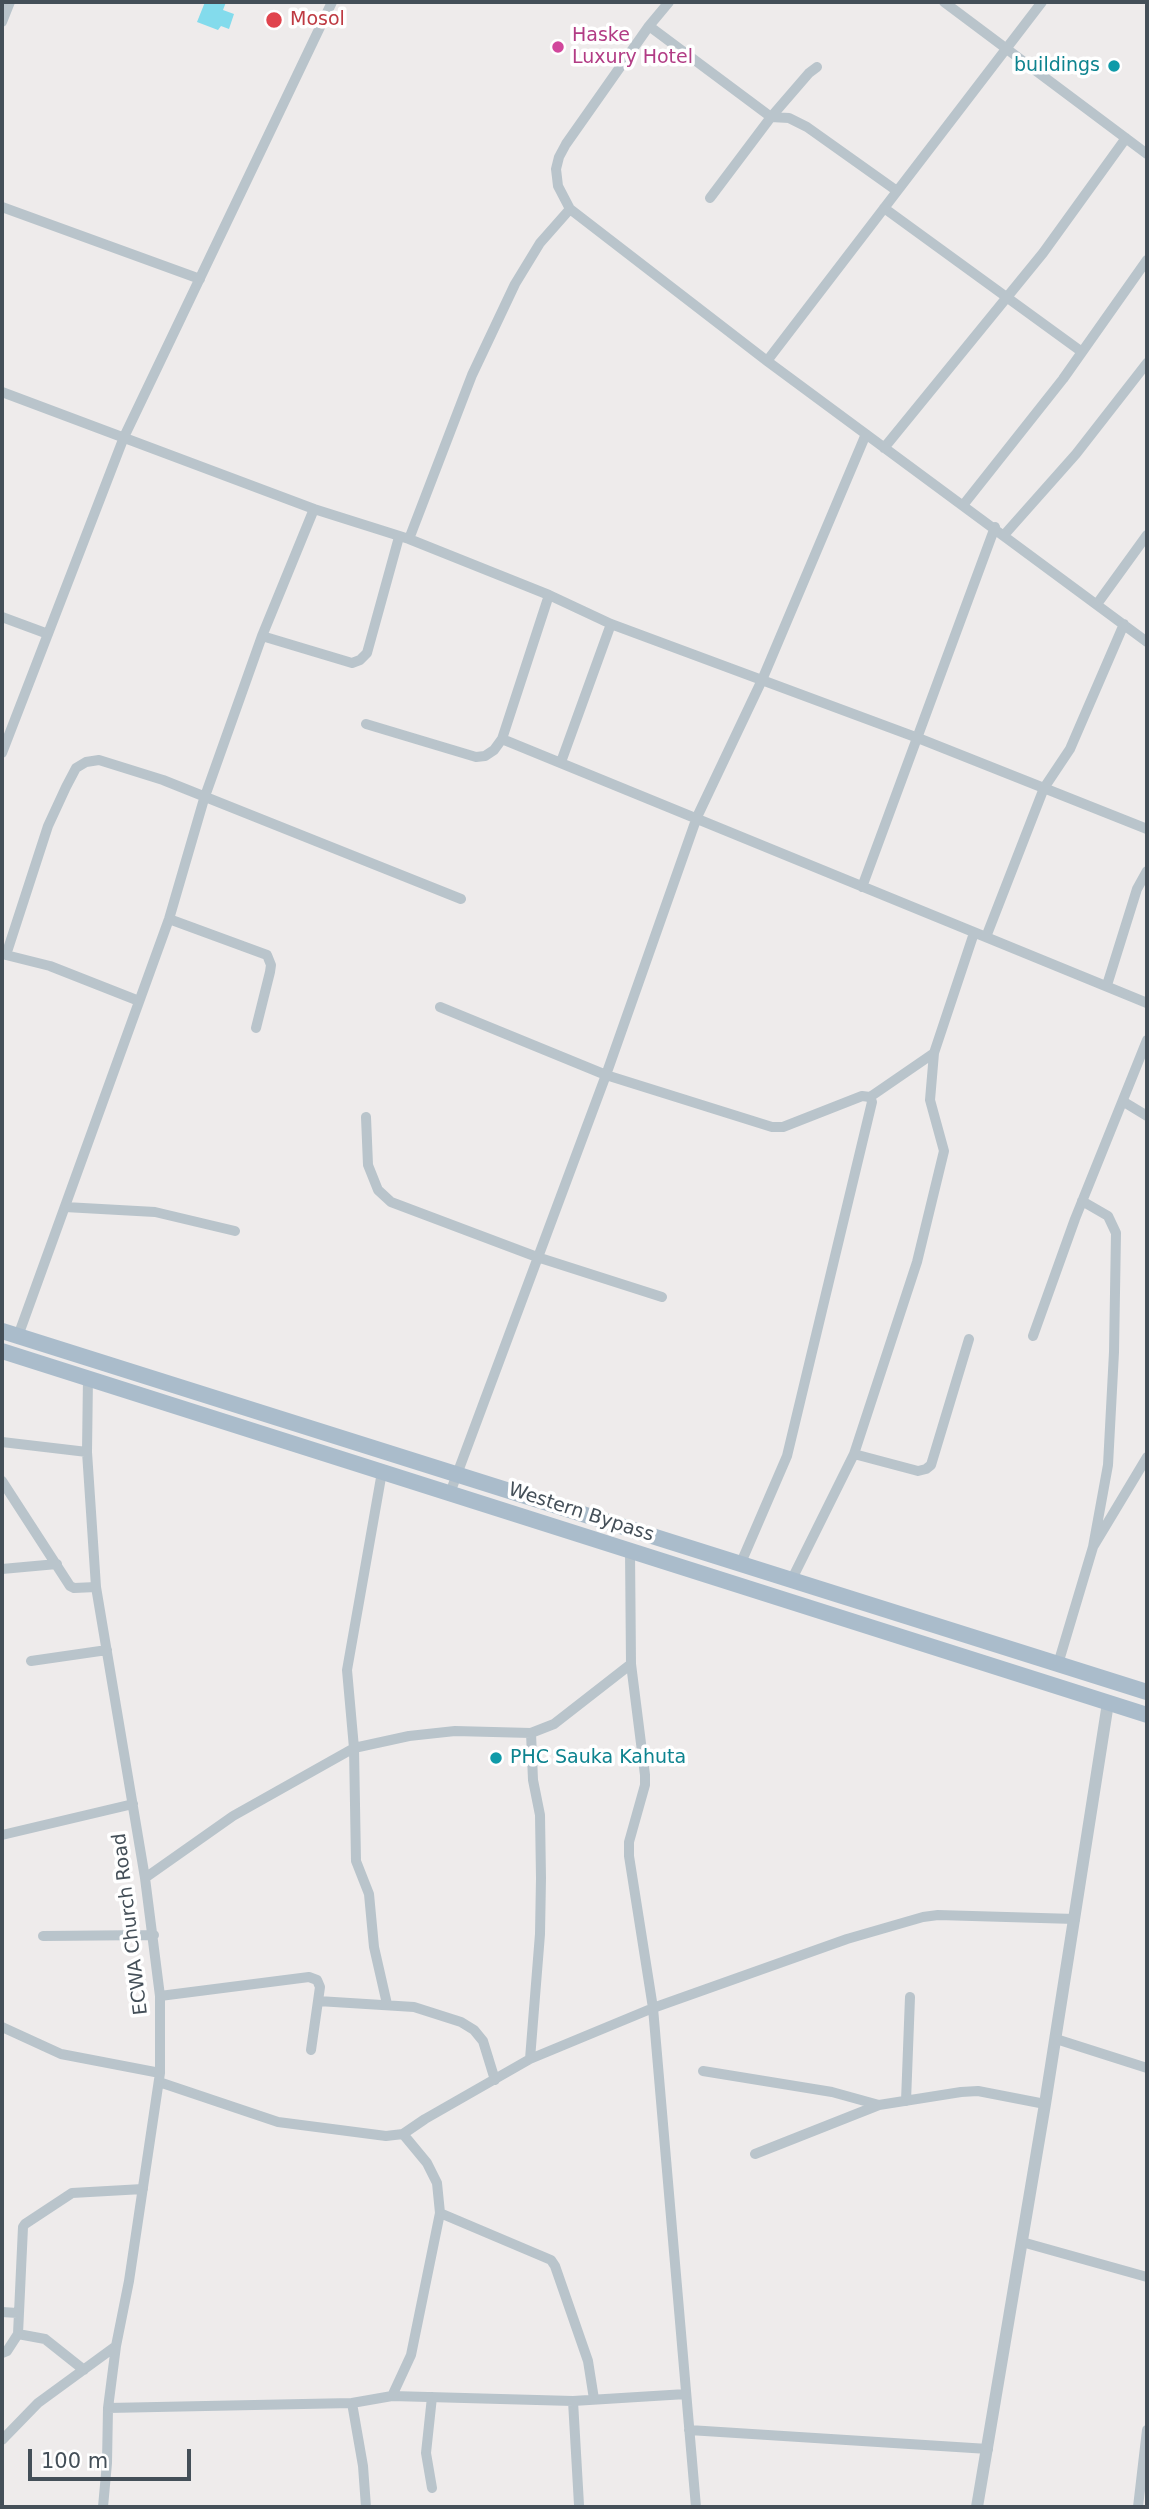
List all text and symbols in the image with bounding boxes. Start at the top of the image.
place label: Mosol [290,9,345,31]
marker: Mosol [264,10,284,30]
place label: Haske Luxury Hotel [572,25,693,69]
marker: Haske Luxury Hotel [550,39,566,55]
place label: buildings [1014,55,1100,77]
marker: buildings [1106,58,1122,74]
street label: Western Bypass [505,1479,657,1547]
place label: PHC Sauka Kahuta [510,1747,686,1769]
marker: PHC Sauka Kahuta [488,1750,504,1766]
street label: ECWA Church Road [109,1832,153,2016]
scale bar [32,2436,194,2480]
text: 100 m [41,2449,108,2473]

